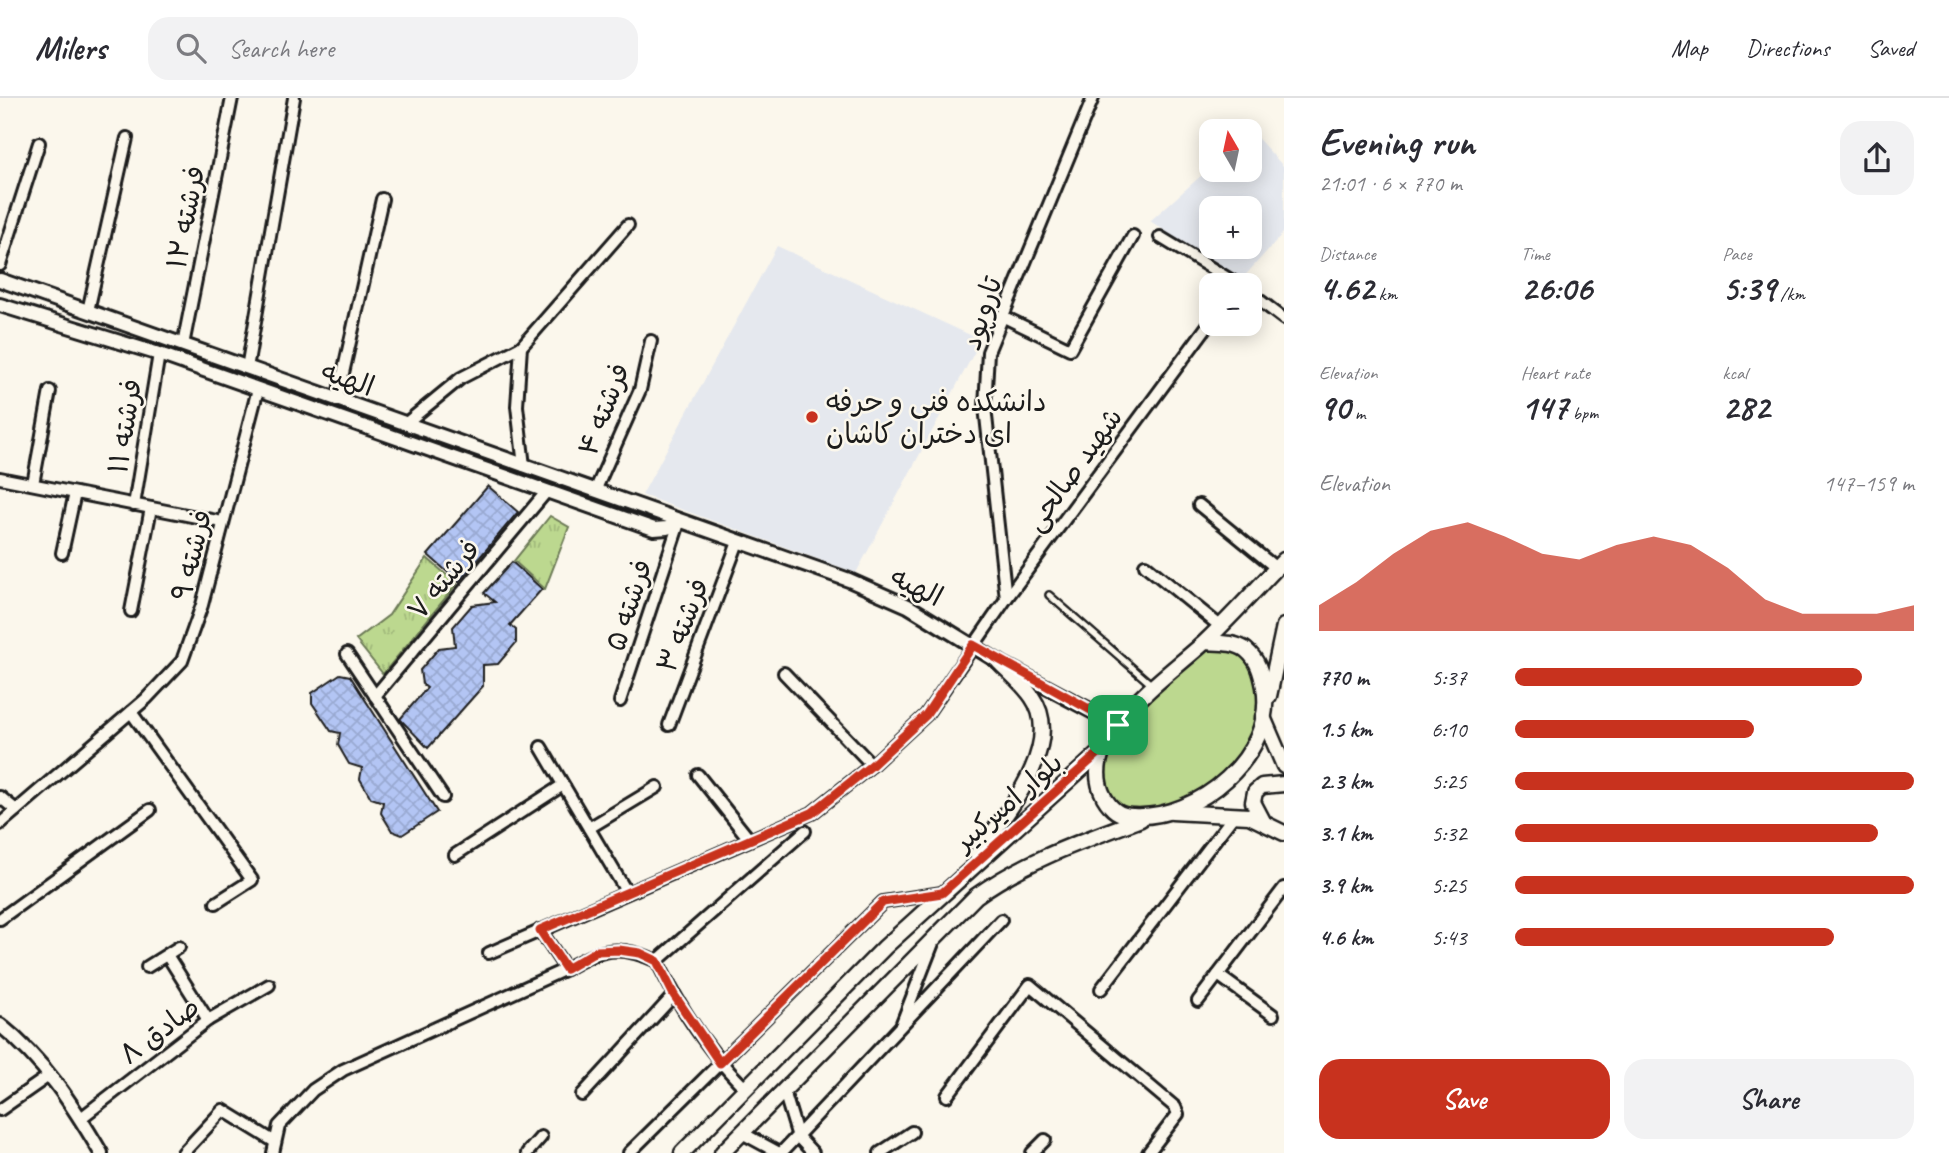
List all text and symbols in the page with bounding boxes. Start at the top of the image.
search box [148,17,638,80]
text: Milers [35,27,106,69]
icon: search [172,29,210,67]
text: Search here [228,32,334,65]
text: Map [1671,33,1708,63]
text: Directions [1746,33,1829,63]
text: Saved [1867,33,1914,63]
north arrow [1199,119,1262,182]
map controls [1199,119,1262,336]
text: Evening run [1319,119,1475,166]
button: share [1840,121,1914,195]
street label: فرشته ۱۲ [158,163,213,272]
text: 21:01 · 6 × 770 m [1319,169,1462,198]
button: + [1199,196,1262,259]
text: Distance [1319,242,1376,266]
text: Time [1521,242,1550,266]
text: Pace [1722,242,1752,266]
text: 4.62 [1319,266,1374,311]
text: 26:06 [1521,266,1592,311]
text: 5:39 [1722,266,1776,311]
street label: تاروپود [953,271,1011,355]
button: − [1199,273,1262,336]
text: km [1374,282,1397,306]
text: /km [1776,282,1805,306]
street label: الهیه [316,353,379,404]
street label: فرشته ۴ [570,358,637,460]
text: Elevation [1319,361,1377,385]
text: Heart rate [1521,361,1590,385]
text: kcal [1722,361,1747,385]
street label: فرشته ۱۱ [100,376,149,476]
place label: دانشکده فنی و حرفه ای دختران کاشان [826,384,1047,451]
text: 90 [1319,385,1350,430]
text: 147 [1521,385,1568,430]
text: 282 [1722,385,1770,430]
street label: شهید صالحی [1017,401,1130,538]
text: m [1350,401,1365,425]
text: bpm [1568,401,1598,425]
marker: دانشکده فنی و حرفه ای دختران کاشان [804,409,820,425]
text: Elevation [1319,469,1390,498]
text: 147–159 m [1823,469,1914,498]
street label: فرشته ۹ [163,506,220,604]
street label: فرشته ۷ [400,532,487,627]
street label: فرشته ۵ [597,555,660,655]
street label: الهیه [885,559,949,614]
street label: فرشته ۳ [649,573,716,677]
text: 770 m [1319,663,1369,692]
text: 5:37 [1431,663,1467,692]
pin [1088,695,1148,755]
icon: arrive [1099,706,1137,744]
text: 1.5 km [1319,715,1372,744]
text: 6:10 [1431,715,1467,744]
street label: بلوار امیرکبیر [945,745,1070,859]
text: 2.3 km [1319,767,1373,796]
text: 5:25 [1431,767,1467,796]
text: 3.1 km [1319,819,1373,848]
text: 5:32 [1431,819,1467,848]
text: 3.9 km [1319,871,1372,900]
text: 5:25 [1431,871,1467,900]
text: 4.6 km [1319,923,1373,952]
text: 5:43 [1431,923,1467,952]
street label: صادق ۸ [112,989,206,1072]
button: Save [1319,1059,1610,1139]
button: Share [1624,1059,1914,1139]

